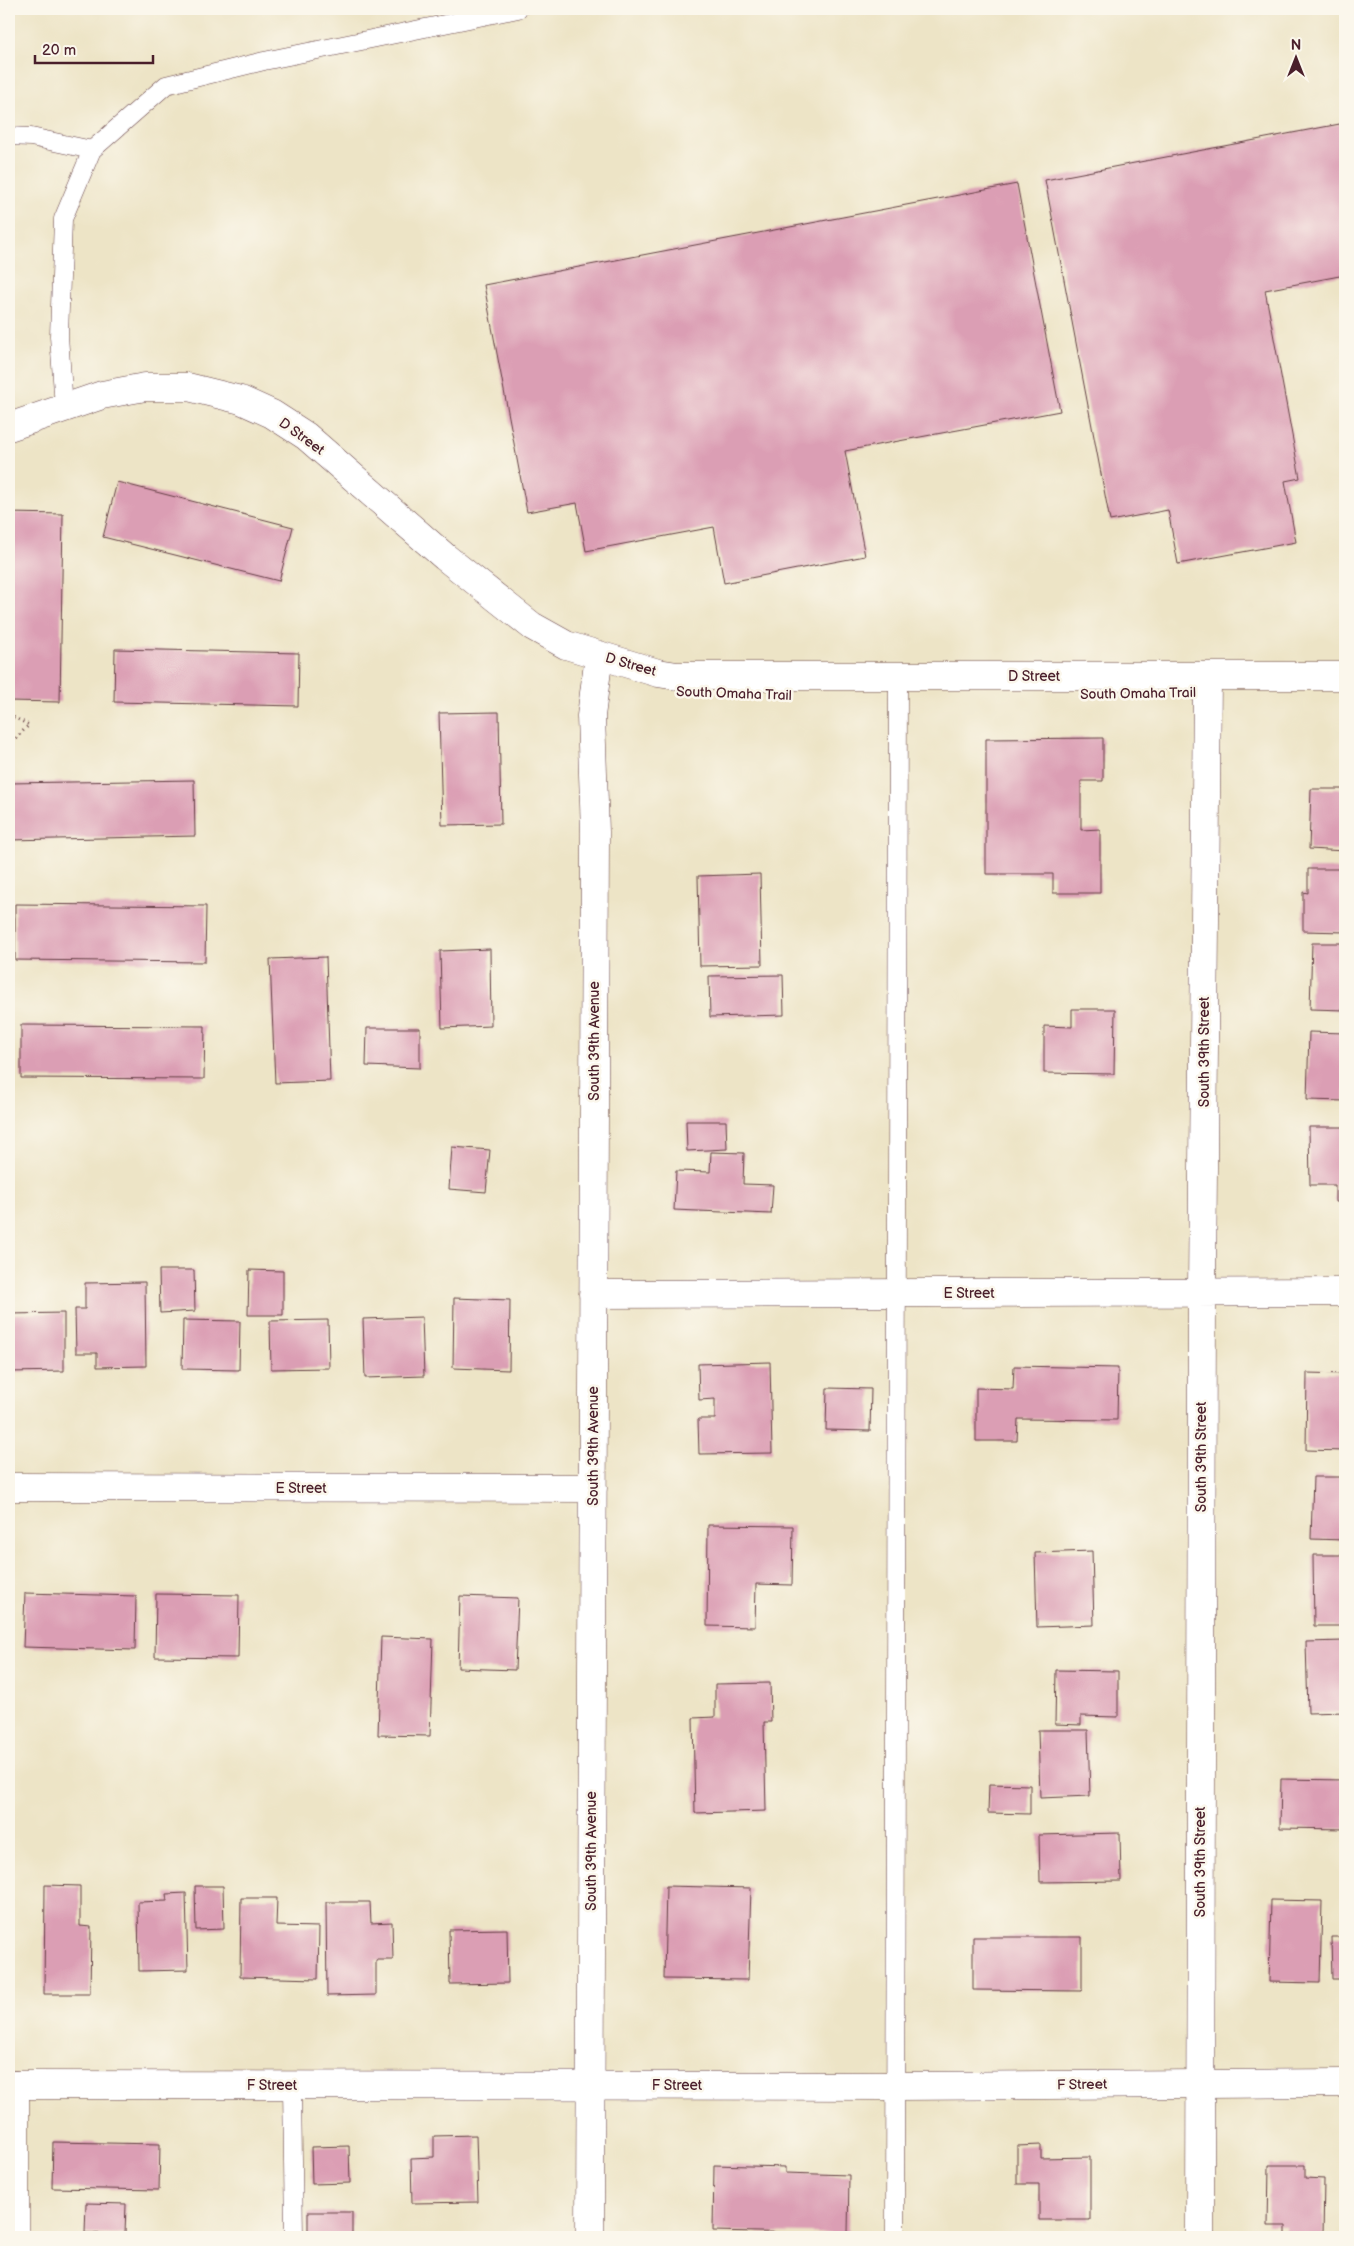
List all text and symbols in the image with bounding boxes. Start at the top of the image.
scale bar [35,32,152,64]
north arrow [1272,32,1322,82]
text: N [1291,37,1301,54]
text: 20 m [42,41,76,60]
street label: D Street [276,414,328,459]
street label: D Street [603,649,659,680]
street label: D Street [1008,668,1061,685]
street label: South Omaha Trail [676,683,792,704]
street label: South Omaha Trail [1080,684,1196,703]
street label: South 39th Avenue [586,981,603,1101]
street label: South 39th Street [1196,996,1213,1107]
street label: E Street [943,1285,995,1302]
street label: South 39th Avenue [585,1386,602,1506]
street label: South 39th Street [1193,1401,1210,1512]
street label: E Street [275,1480,327,1497]
street label: South 39th Avenue [583,1791,600,1911]
street label: South 39th Street [1192,1806,1209,1917]
street label: F Street [1057,2076,1108,2093]
street label: F Street [247,2077,298,2094]
street label: F Street [652,2077,703,2094]

